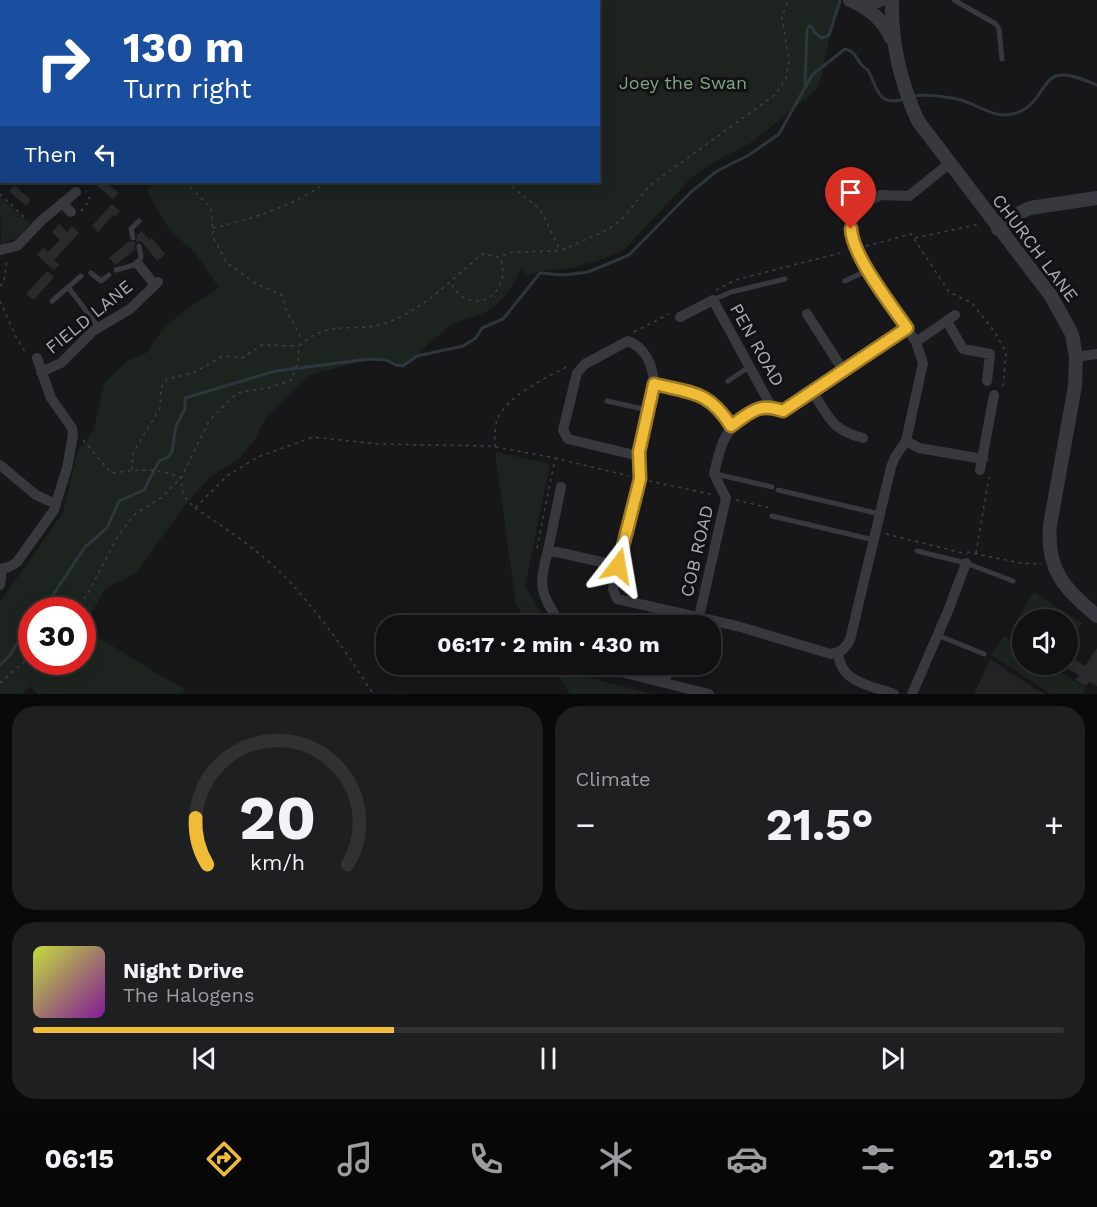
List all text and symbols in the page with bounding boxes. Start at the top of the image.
text: 130 m [123,23,245,72]
icon: right [24,24,102,102]
park label: Joey the Swan [619,72,747,93]
text: Turn right [123,73,252,105]
icon: left [89,138,122,171]
text: Then [24,142,77,167]
pin [825,167,876,229]
icon: arrive [834,176,867,209]
street label: CHURCH LANE [988,190,1083,306]
street label: FIELD LANE [41,275,136,358]
street label: PEN ROAD [726,300,789,390]
street label: COB ROAD [676,503,717,599]
position arrow [586,534,650,598]
speed limit sign: 30 [18,597,96,675]
map controls [1012,609,1078,675]
button: sound [1012,609,1078,675]
text: 06:17 · 2 min · 430 m [437,632,660,657]
text: Climate [576,767,651,791]
text: 20 [239,781,316,854]
text: 21.5° [766,798,874,851]
text: − [576,805,595,844]
text: + [1044,805,1064,844]
text: km/h [250,850,305,875]
text: Night Drive [123,958,244,983]
text: The Halogens [123,983,255,1007]
icon: previous [188,1042,221,1075]
icon: pause [532,1042,565,1075]
icon: next [876,1042,909,1075]
icon: directions [203,1138,245,1180]
icon: music [334,1138,376,1180]
icon: phone [465,1138,507,1180]
icon: climate [595,1138,637,1180]
icon: car [726,1138,768,1180]
icon: filters [857,1138,899,1180]
text: 06:15 [44,1143,114,1175]
text: 21.5° [988,1143,1053,1175]

